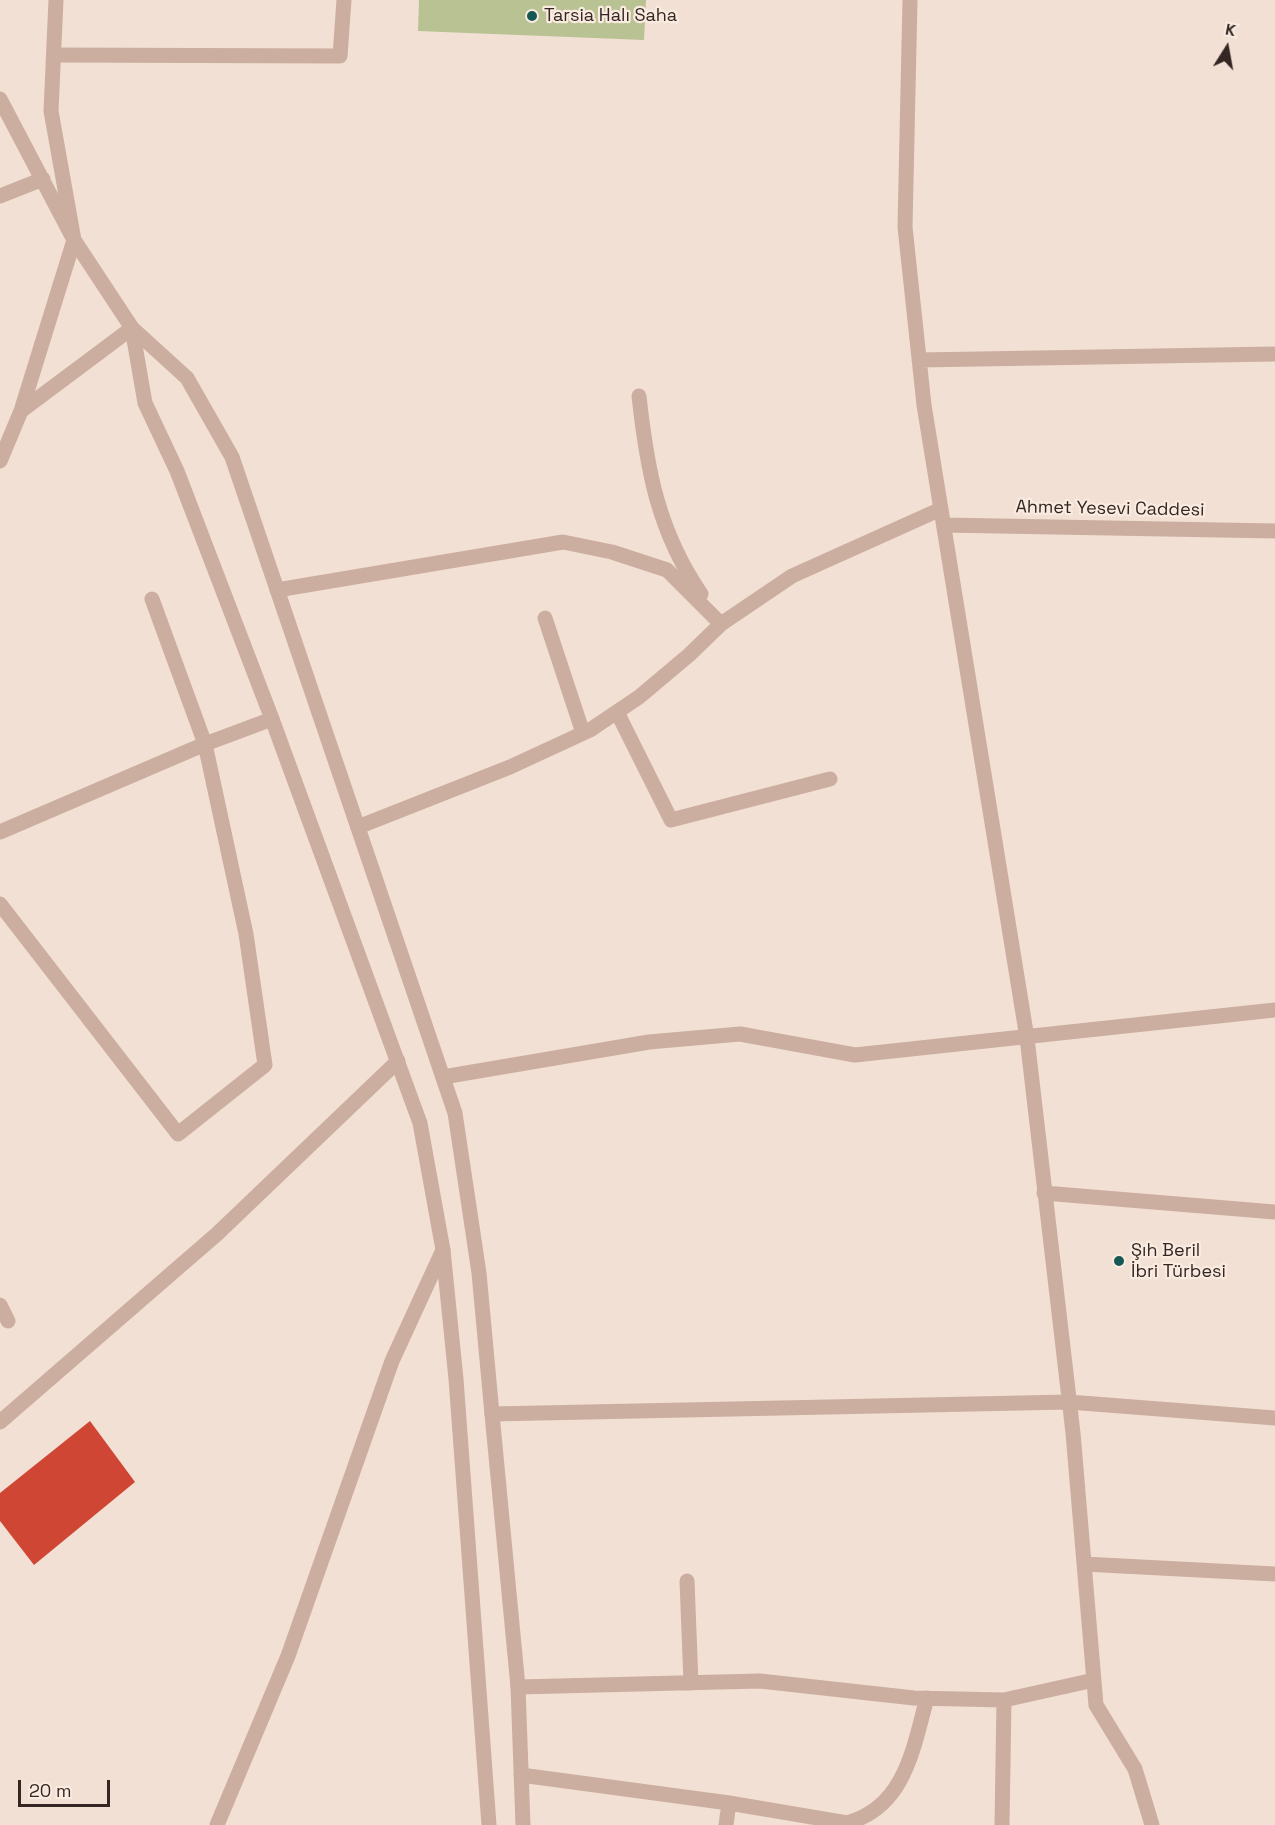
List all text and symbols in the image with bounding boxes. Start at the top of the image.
place label: Tarsia Halı Saha [544,5,677,27]
marker: Tarsia Halı Saha [525,9,539,23]
north arrow [1197,18,1257,78]
text: K [1224,19,1237,41]
street label: Ahmet Yesevi Caddesi [1015,497,1205,521]
place label: Şıh Beril İbri Türbesi [1131,1240,1226,1282]
marker: Şıh Beril İbri Türbesi [1112,1254,1126,1268]
scale bar [21,1768,112,1806]
text: 20 m [29,1779,72,1802]

